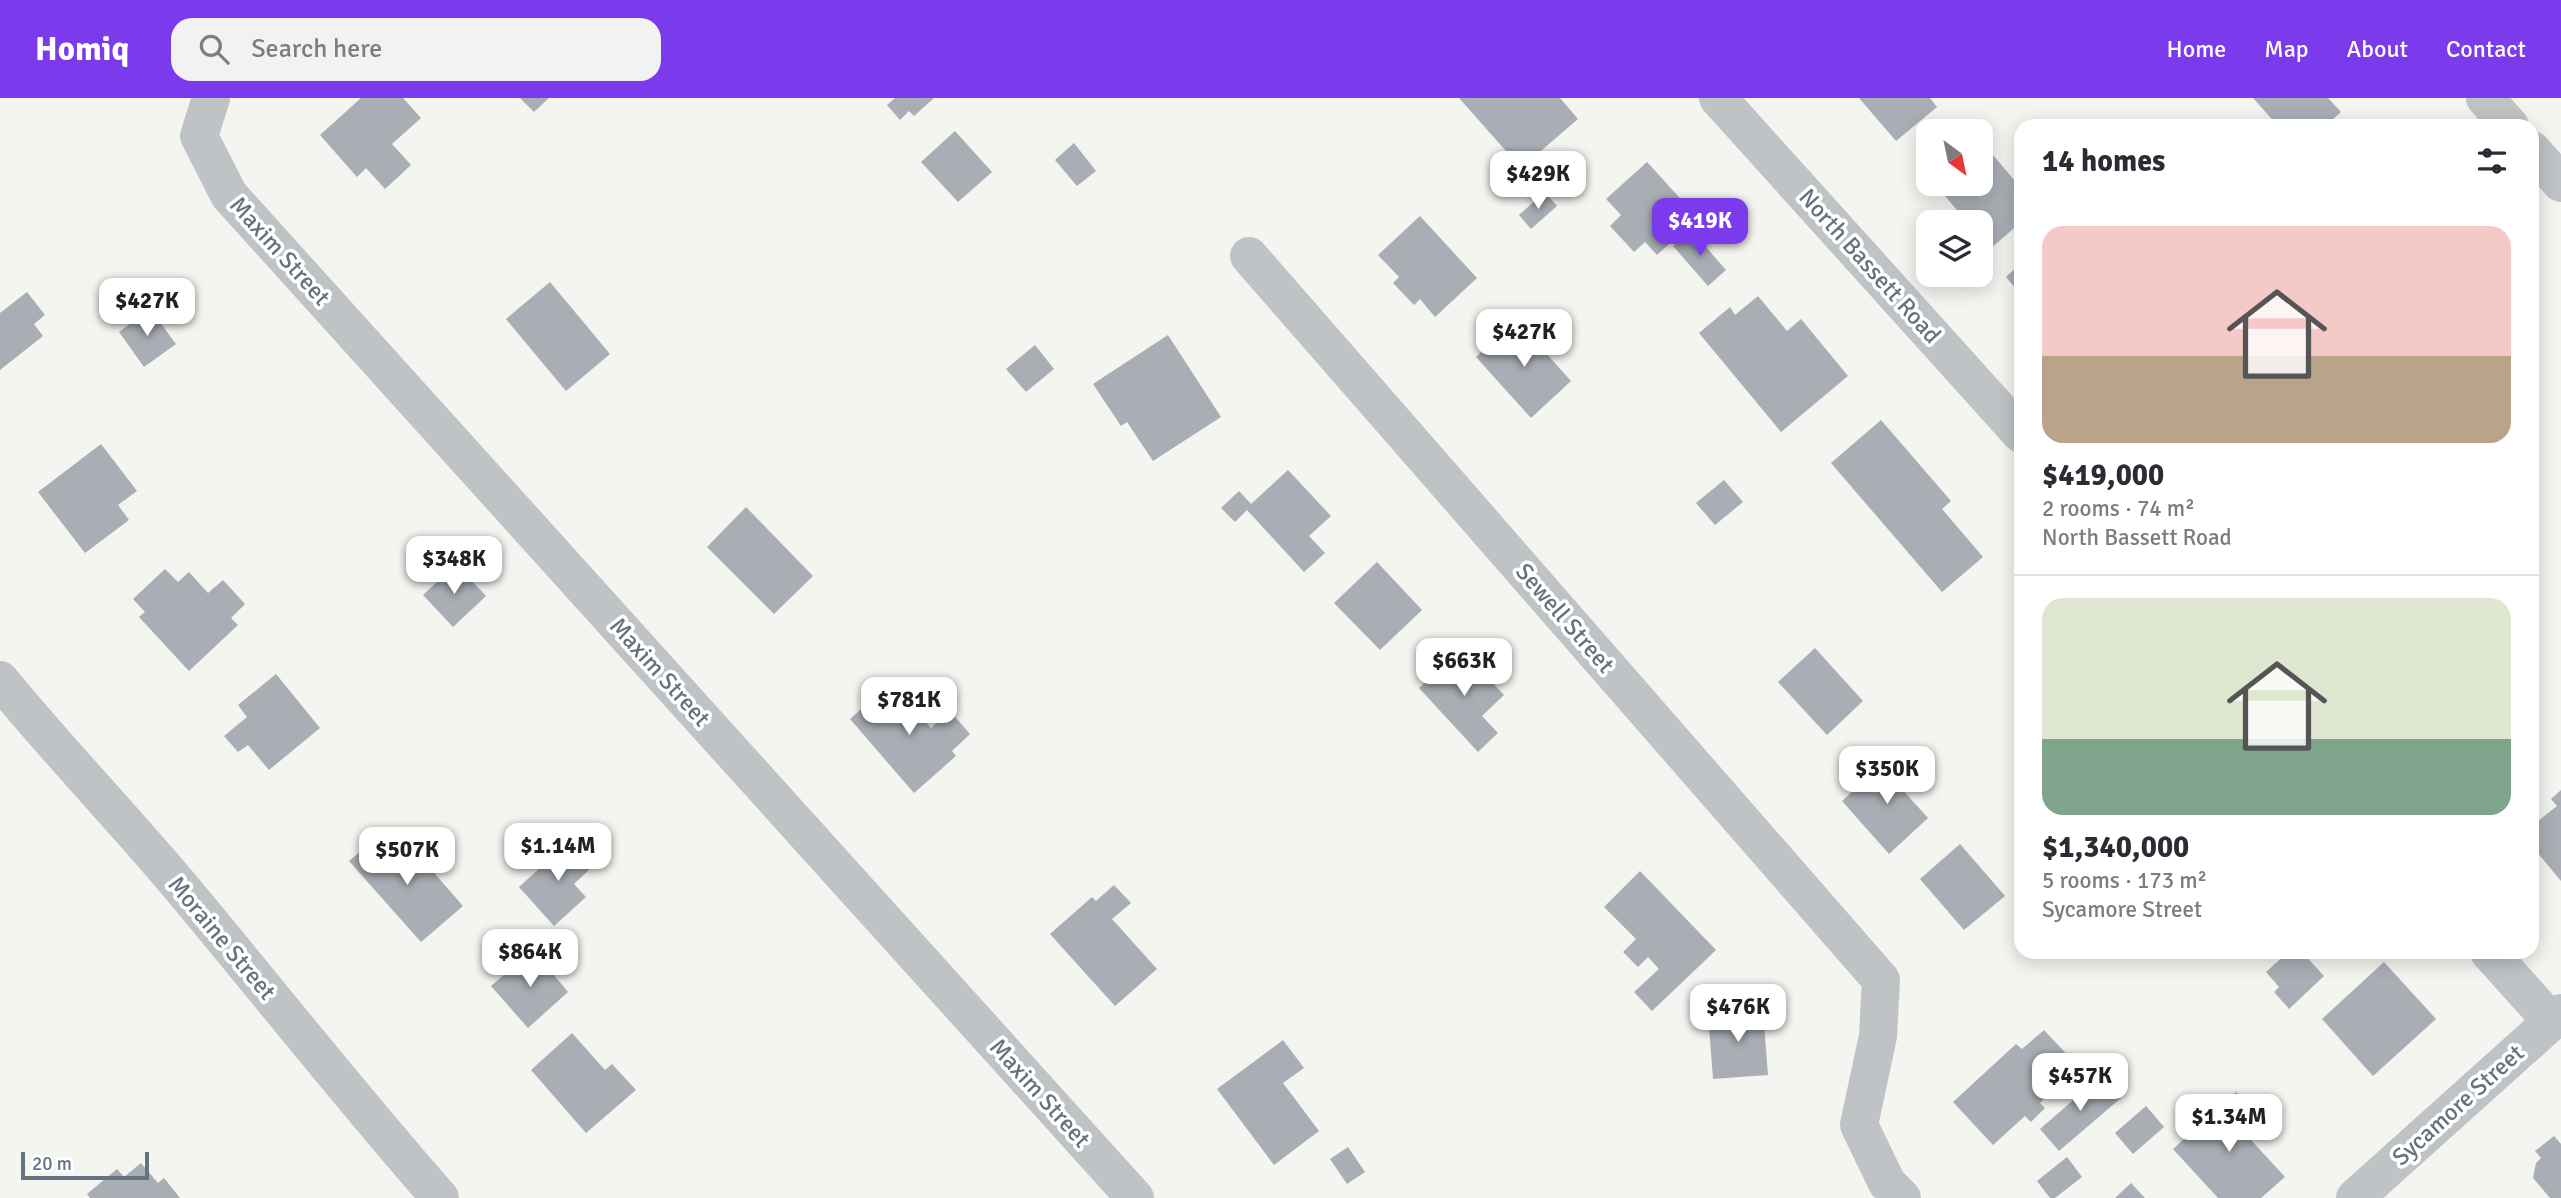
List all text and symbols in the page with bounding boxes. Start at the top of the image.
search box [171,18,661,81]
text: Homiq [35,29,129,70]
icon: search [195,30,233,68]
text: Search here [251,33,382,65]
text: Home [2166,34,2226,64]
text: Map [2264,34,2309,64]
text: About [2347,34,2408,64]
text: Contact [2446,34,2526,64]
north arrow [1916,119,1993,196]
map controls [1916,119,1993,287]
icon: filters [2473,142,2511,180]
text: 14 homes [2042,143,2165,180]
pin: $429K [1489,152,1587,211]
text: $429K [1506,159,1570,188]
street label: North Bassett Road [1793,182,1947,350]
street label: Maxim Street [223,190,337,312]
pin: $419K [1651,198,1749,258]
text: $419K [1668,206,1732,235]
button: layers [1916,210,1993,287]
icon: home [2214,271,2340,397]
pin: $427K [98,278,196,338]
text: $427K [115,286,179,315]
pin: $427K [1475,310,1573,369]
text: $427K [1492,317,1556,346]
text: $419,000 [2042,457,2164,494]
text: 2 rooms · 74 m² [2042,494,2195,523]
text: North Bassett Road [2042,523,2232,552]
pin: $348K [405,536,503,596]
text: $348K [422,544,486,573]
street label: Sewell Street [1509,557,1621,679]
street label: Maxim Street [603,611,717,733]
pin: $663K [1415,638,1513,698]
icon: home [2214,643,2340,769]
text: $663K [1432,646,1496,675]
pin: $781K [860,678,958,737]
text: $781K [877,685,941,714]
pin: $350K [1838,746,1936,806]
text: $350K [1855,754,1919,783]
pin: $1.14M [501,824,615,883]
pin: $507K [358,828,456,887]
text: $1,340,000 [2042,829,2189,866]
text: $1.14M [520,831,596,860]
text: $507K [375,835,439,864]
text: 5 rooms · 173 m² [2042,866,2207,895]
street label: Moraine Street [162,870,282,1006]
text: Sycamore Street [2042,895,2202,924]
pin: $864K [481,930,579,989]
text: $864K [498,937,562,966]
pin: $476K [1689,984,1787,1044]
text: $476K [1706,992,1770,1021]
street label: Maxim Street [983,1032,1097,1154]
street label: Sycamore Street [2386,1038,2530,1172]
pin: $457K [2031,1054,2129,1113]
text: $457K [2048,1061,2112,1090]
pin: $1.34M [2172,1094,2286,1154]
text: $1.34M [2191,1102,2267,1131]
scale bar [21,1149,149,1181]
text: 20 m [32,1152,72,1176]

